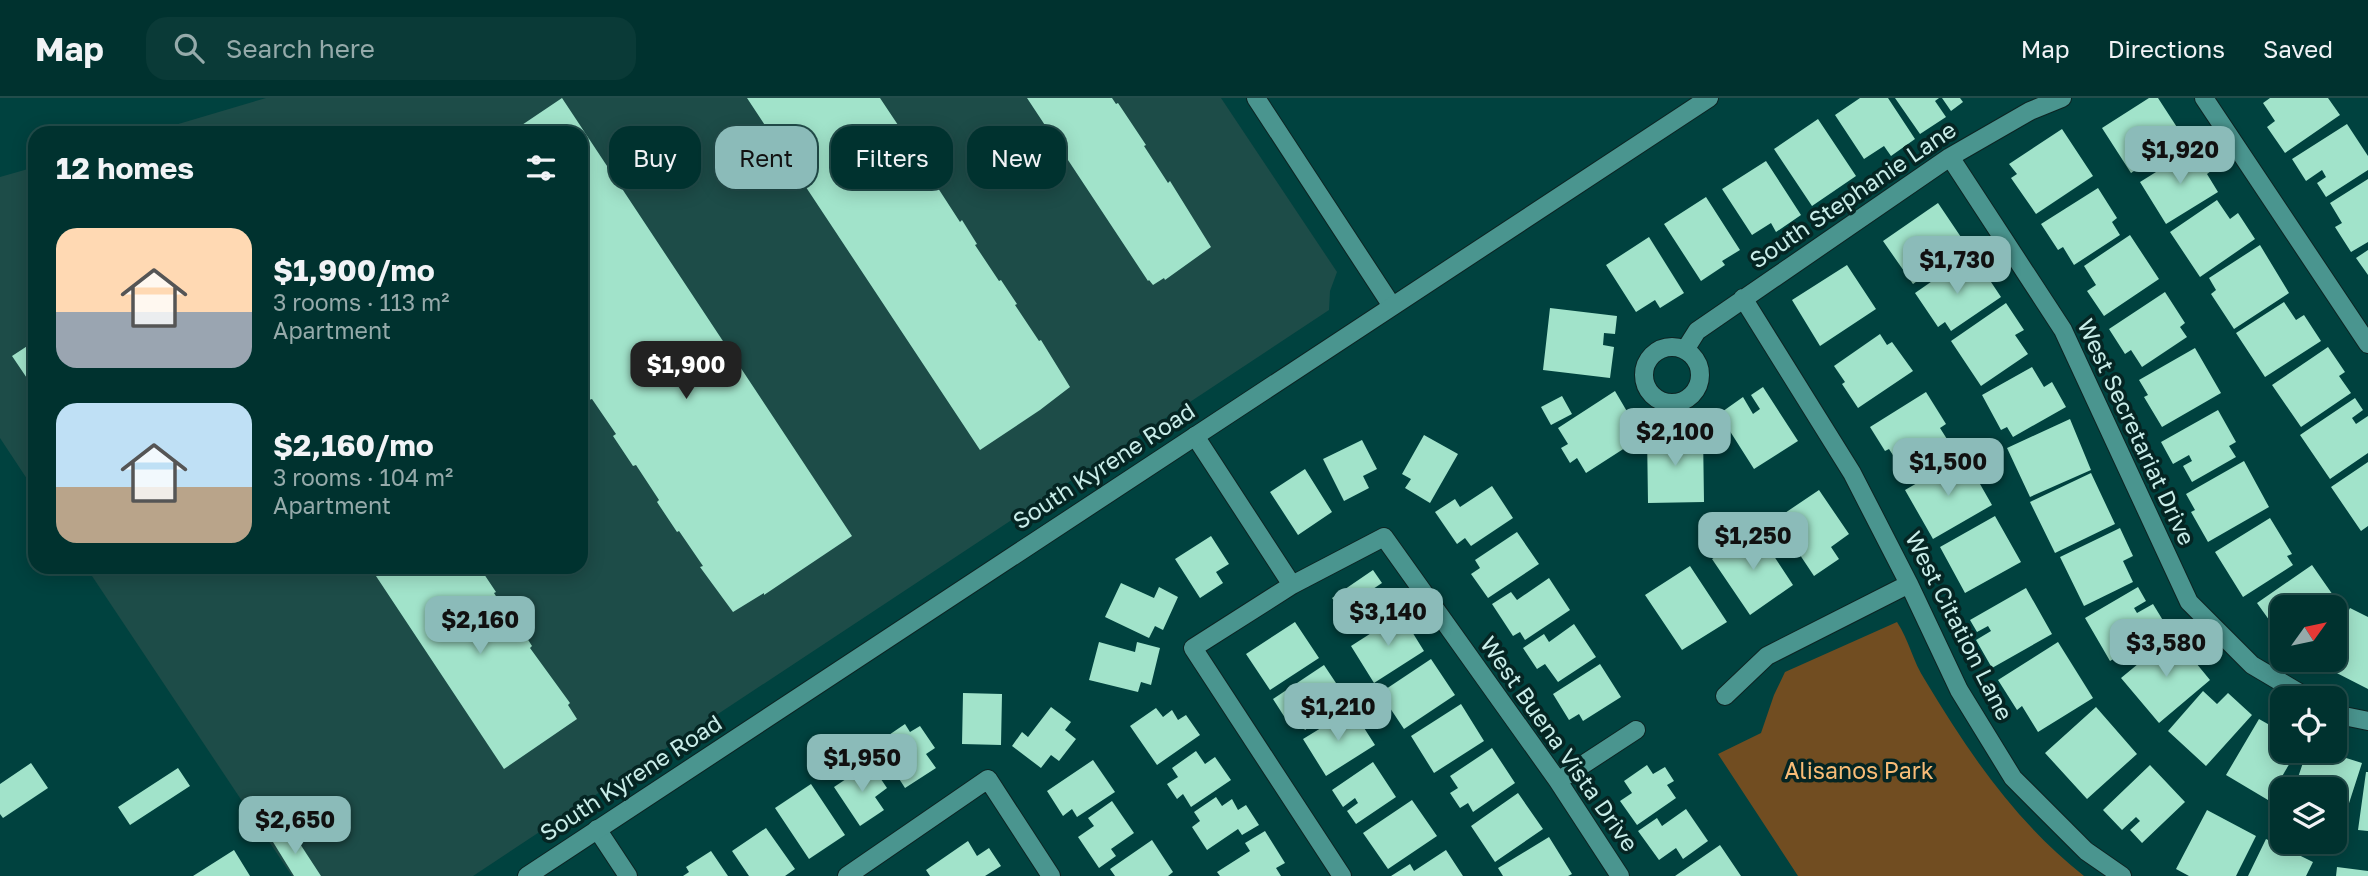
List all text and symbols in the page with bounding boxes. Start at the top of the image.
search box [146,17,636,80]
text: Map [35,29,104,68]
icon: search [170,29,208,67]
text: Search here [226,33,375,64]
text: Map [2021,34,2070,63]
text: Directions [2108,34,2225,63]
text: Saved [2263,34,2333,63]
street label: South Stephanie Lane [1744,115,1961,274]
chip: Buy [609,126,701,189]
chip: Rent [715,126,817,189]
chip: Filters [831,126,953,189]
chip: New [967,126,1066,189]
pin: $1,920 [2123,126,2237,186]
text: $1,920 [2141,135,2219,163]
icon: filters [522,149,560,187]
text: 12 homes [56,150,194,186]
pin: $1,730 [1900,236,2014,296]
text: $1,730 [1919,245,1995,273]
text: $1,900/mo [273,252,435,288]
icon: home [112,256,196,340]
text: 3 rooms · 113 m² [273,288,450,316]
street label: West Secretariat Drive [2072,314,2202,549]
text: Apartment [273,316,391,344]
pin: $1,900 [629,342,743,401]
text: $1,900 [646,350,726,378]
street label: South Kyrene Road [1007,396,1200,534]
pin: $2,100 [1618,408,1732,468]
text: $2,100 [1636,417,1714,445]
text: $2,160/mo [273,427,434,463]
icon: home [112,431,196,515]
pin: $1,500 [1891,438,2005,498]
text: $1,500 [1909,447,1987,475]
text: 3 rooms · 104 m² [273,463,453,491]
text: Apartment [273,491,391,519]
pin: $1,250 [1696,512,1810,572]
text: $1,250 [1714,521,1792,549]
street label: West Citation Lane [1900,526,2020,725]
pin: $3,140 [1331,588,1445,648]
north arrow [2270,595,2347,672]
map controls [2270,595,2347,854]
pin: $2,160 [423,596,537,656]
text: $3,140 [1349,597,1427,625]
text: $2,160 [441,605,519,633]
pin: $3,580 [2109,620,2223,679]
text: $3,580 [2126,628,2206,656]
street label: West Buena Vista Drive [1475,631,1645,856]
pin: $1,210 [1281,684,1395,743]
button: locate [2270,686,2347,763]
text: $1,210 [1300,692,1376,720]
street label: South Kyrene Road [534,708,727,846]
pin: $1,950 [805,734,919,794]
text: $1,950 [823,743,901,771]
park label: Alisanos Park [1784,756,1934,784]
button: layers [2270,777,2347,854]
pin: $2,650 [238,796,352,856]
text: $2,650 [255,805,335,833]

